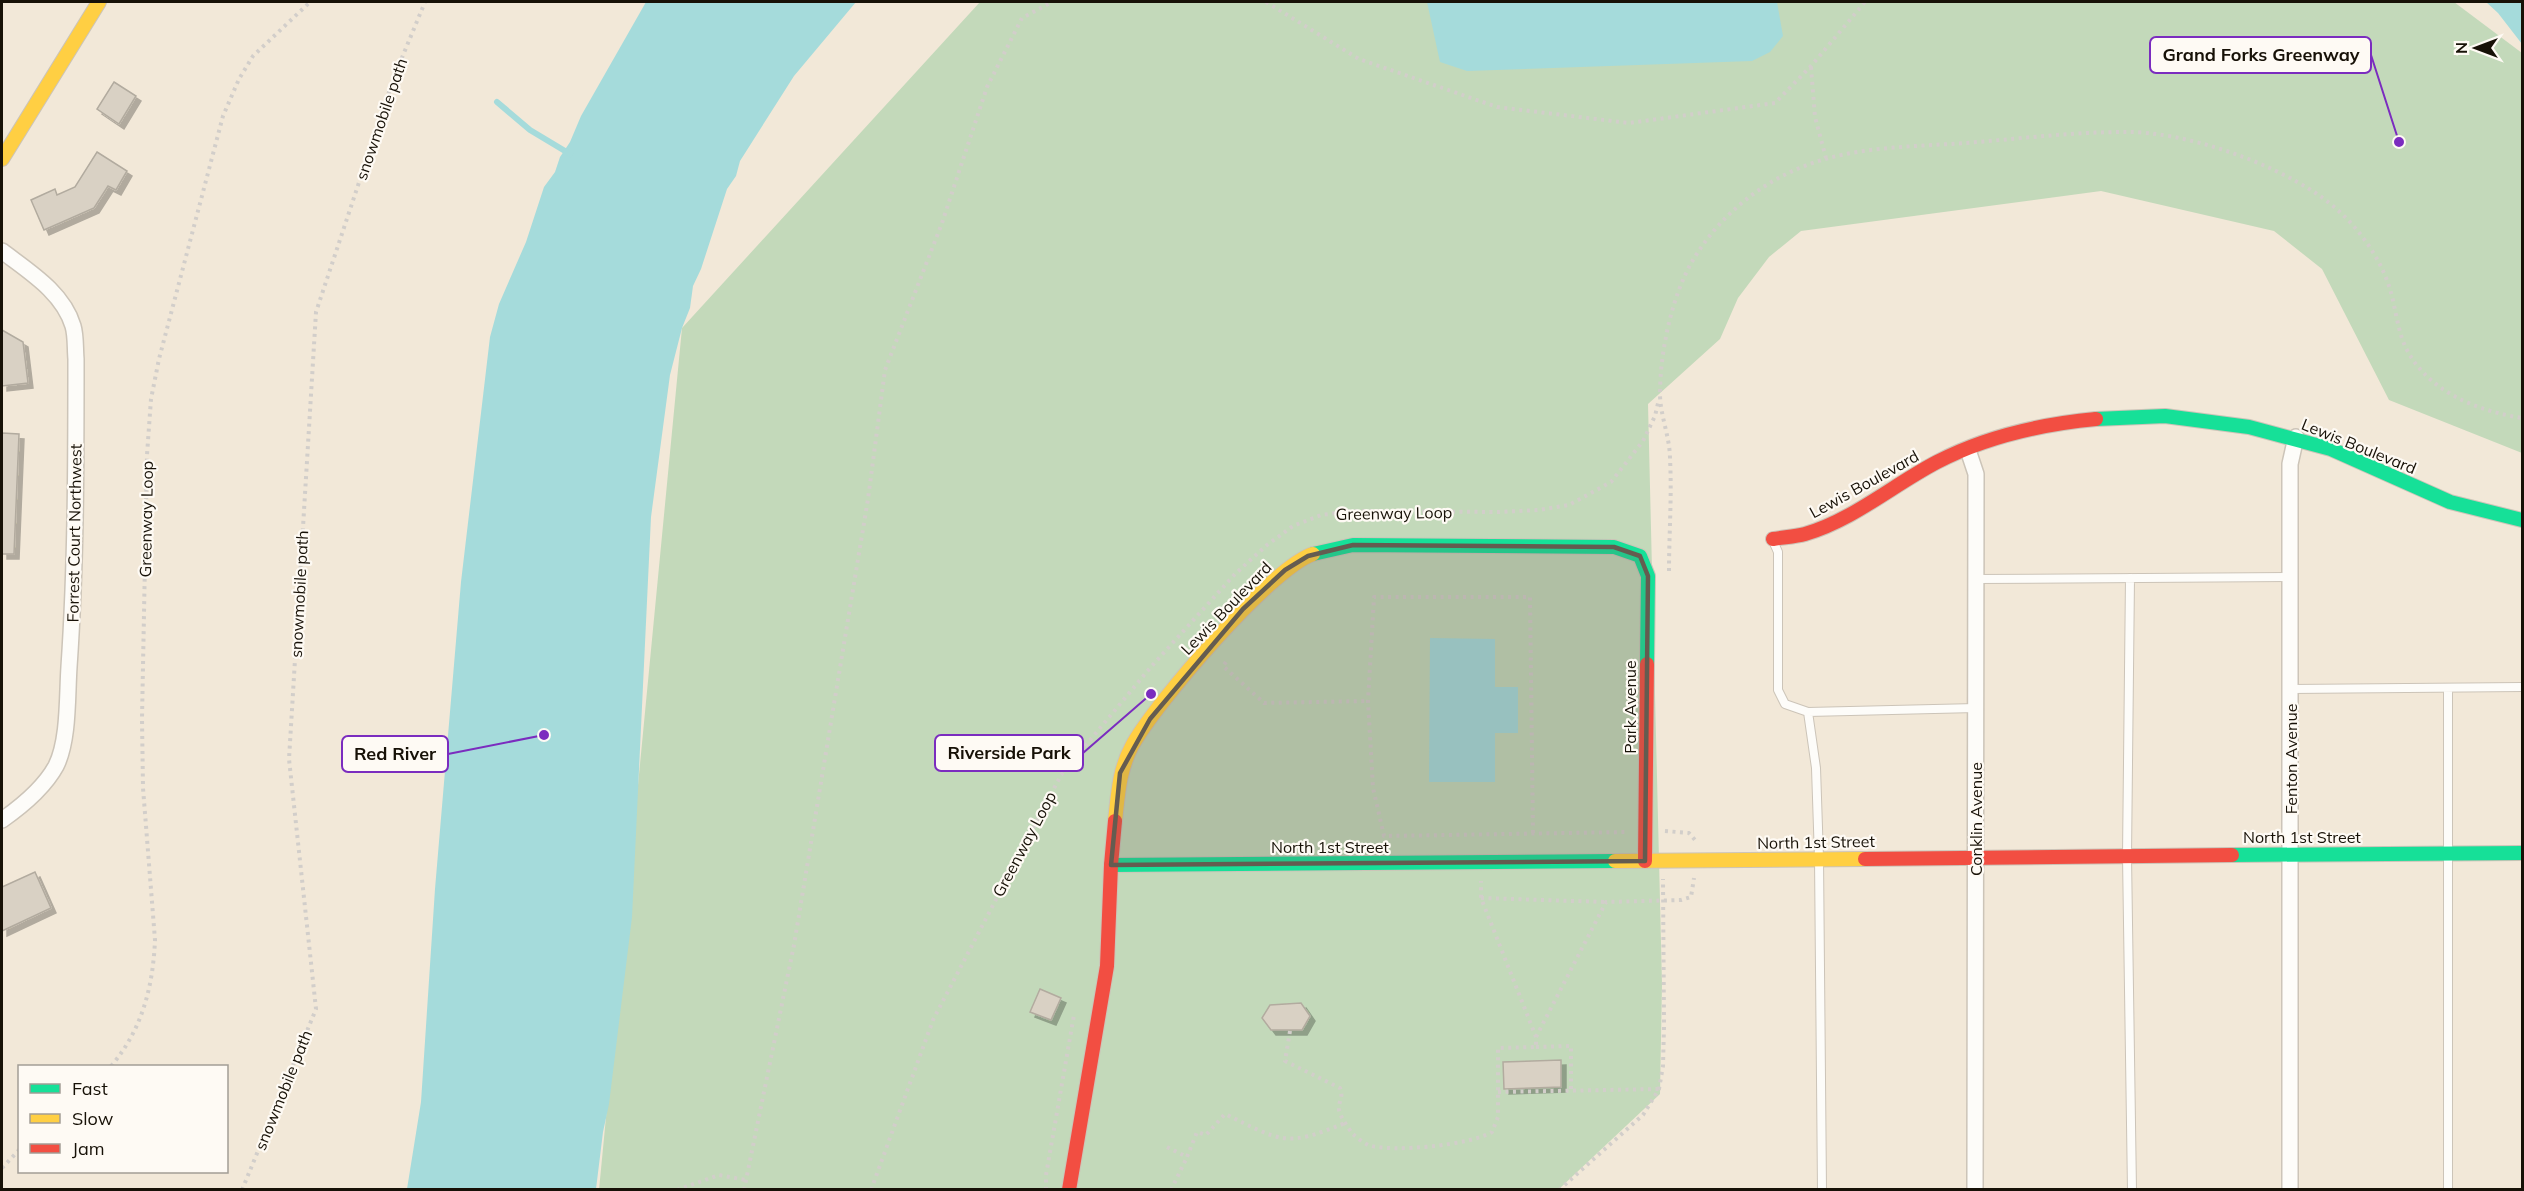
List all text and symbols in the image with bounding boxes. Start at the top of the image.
north arrow [2446,18,2506,78]
callout: Grand Forks Greenway [2150,37,2371,73]
text: N [2451,42,2471,54]
text: Grand Forks Greenway [2162,43,2360,66]
street label: snowmobile path [351,55,411,183]
street label: Lewis Boulevard [2299,414,2419,478]
street label: Forrest Court Northwest [62,443,86,622]
street label: Lewis Boulevard [1806,446,1922,522]
street label: Greenway Loop [135,461,157,577]
street label: Greenway Loop [1336,502,1452,524]
street label: snowmobile path [286,530,312,658]
street label: Lewis Boulevard [1176,557,1276,659]
street label: Park Avenue [1620,660,1640,754]
street label: Fenton Avenue [2281,704,2301,814]
callout: Riverside Park [935,735,1083,771]
callout: Red River [342,736,448,772]
text: Riverside Park [947,741,1072,764]
text: Red River [354,742,437,765]
street label: Conklin Avenue [1966,762,1986,876]
street label: Greenway Loop [988,788,1060,900]
street label: North 1st Street [2243,827,2361,847]
street label: North 1st Street [1757,831,1876,853]
street label: North 1st Street [1271,837,1389,857]
street label: snowmobile path [250,1027,316,1153]
legend [18,1065,228,1173]
text: Fast [72,1077,108,1100]
text: Slow [72,1107,114,1130]
text: Jam [72,1137,105,1160]

